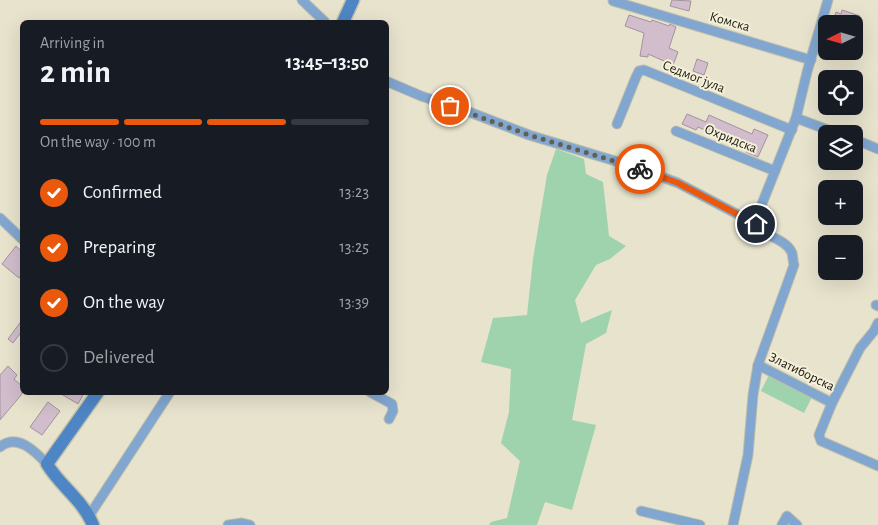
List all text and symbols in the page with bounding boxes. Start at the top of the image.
street label: Комска [708,10,752,35]
north arrow [818,15,862,60]
map controls [818,15,863,280]
text: Arriving in [40,35,105,51]
text: 13:45–13:50 [286,53,369,72]
text: 2 min [40,56,111,88]
street label: Седмог јула [660,58,727,96]
button: locate [818,70,863,115]
pin [429,85,471,127]
icon: bag [436,92,464,120]
street label: Охридска [702,122,759,156]
button: layers [818,125,863,170]
text: On the way · 100 m [40,134,156,150]
courier [615,144,665,194]
icon: bike [626,155,654,183]
icon: check [40,179,68,207]
button: + [818,180,863,225]
text: Confirmed [83,183,162,202]
text: 13:23 [339,184,369,200]
pin [735,203,777,245]
icon: home [742,210,770,238]
icon: check [40,234,68,262]
button: − [818,235,863,280]
text: Preparing [83,238,156,257]
text: 13:25 [339,239,369,255]
icon: check [40,289,68,317]
text: On the way [83,293,165,312]
text: 13:39 [339,294,369,310]
text: Delivered [83,348,155,367]
street label: Златиборска [767,350,837,394]

